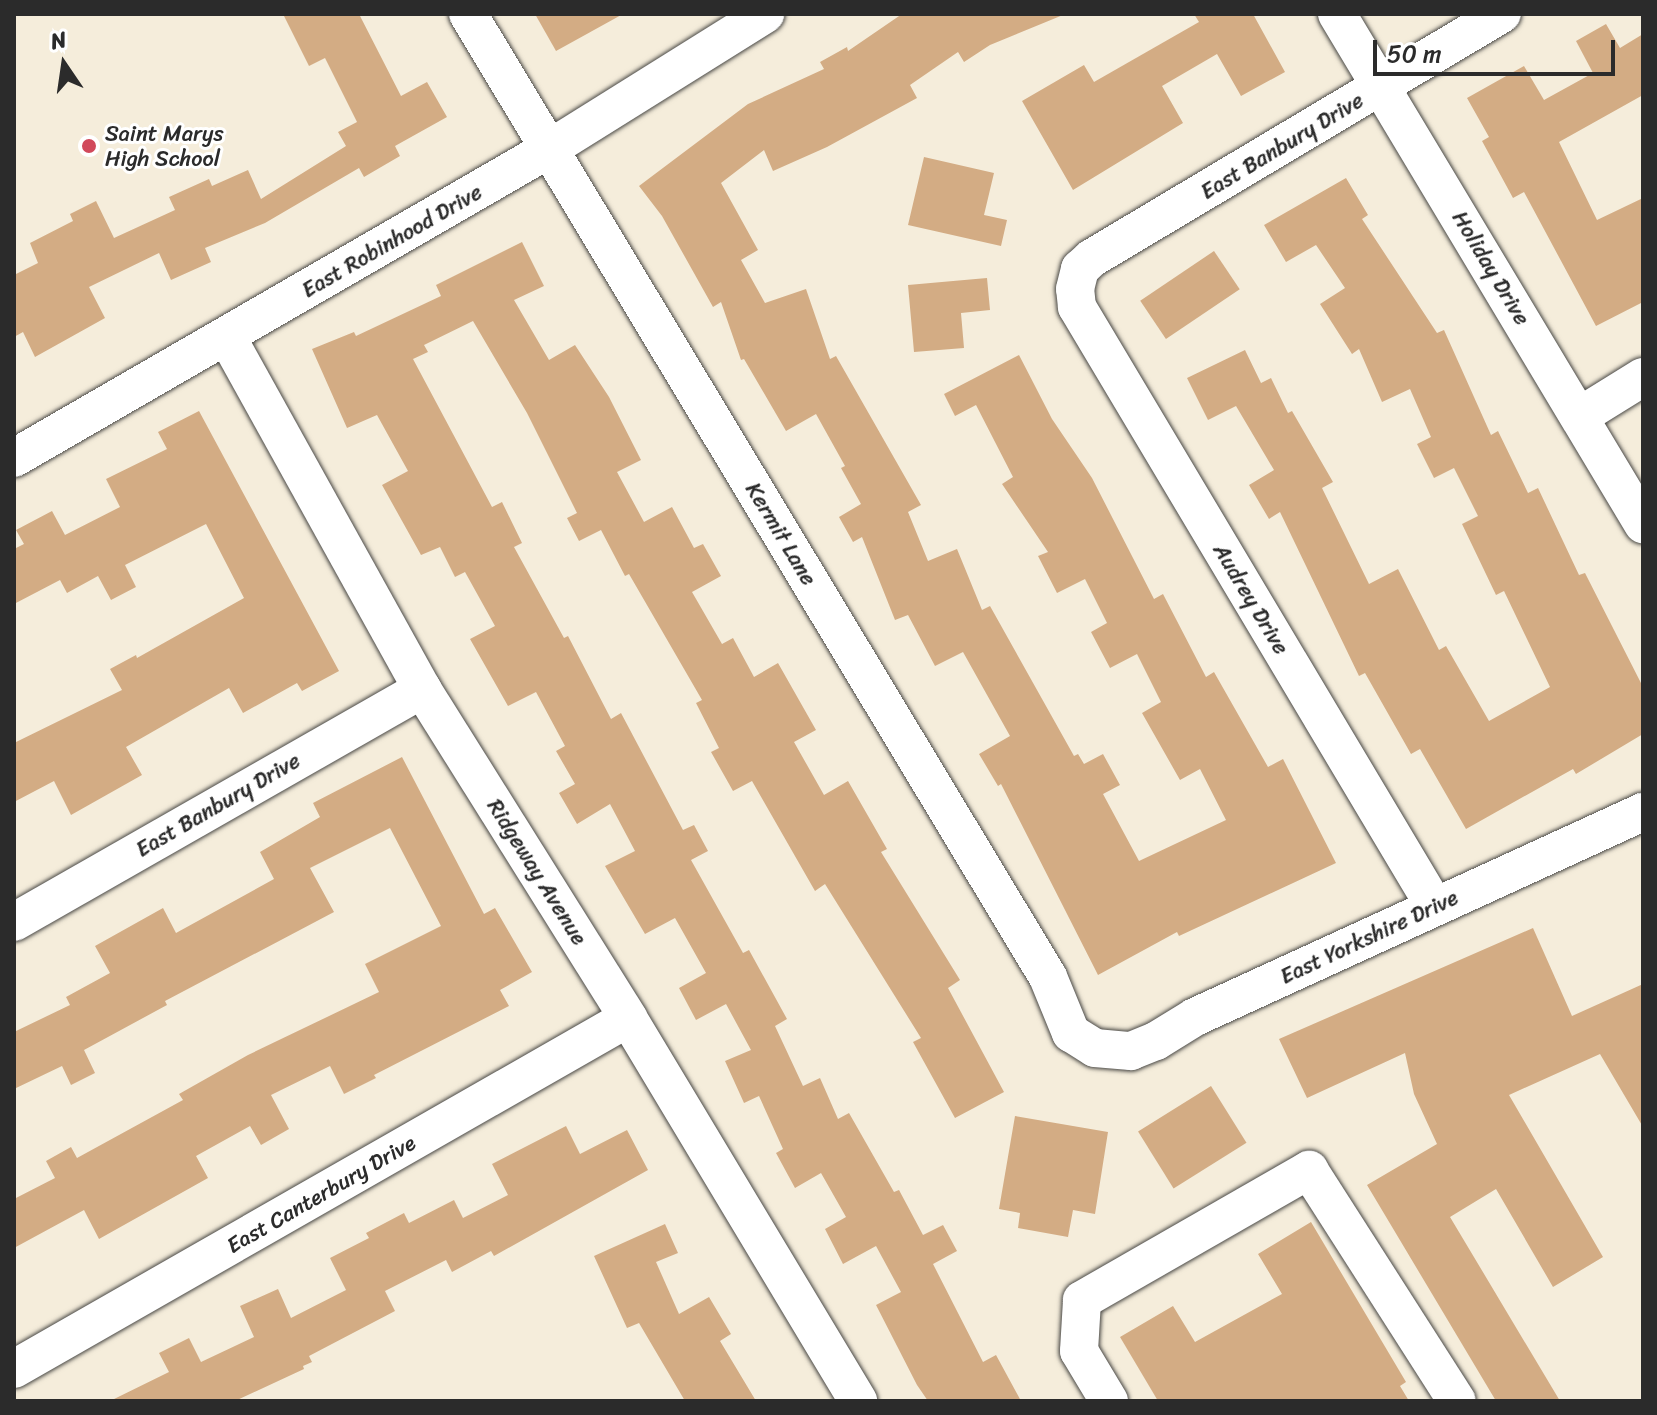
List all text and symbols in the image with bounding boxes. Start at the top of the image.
text: N [47,19,70,61]
north arrow [24,24,104,104]
scale bar [1377,24,1619,74]
text: 50 m [1387,33,1442,75]
street label: East Banbury Drive [1196,87,1368,205]
place label: Saint Marys High School [105,120,222,172]
marker: Saint Marys High School [80,137,98,155]
street label: East Robinhood Drive [297,179,487,303]
street label: Holiday Drive [1447,206,1535,330]
street label: Kermit Lane [740,478,822,590]
street label: Audrey Drive [1208,539,1294,659]
street label: East Banbury Drive [131,747,305,863]
street label: Ridgeway Avenue [482,794,592,950]
street label: East Yorkshire Drive [1276,884,1462,990]
street label: East Canterbury Drive [221,1129,421,1259]

